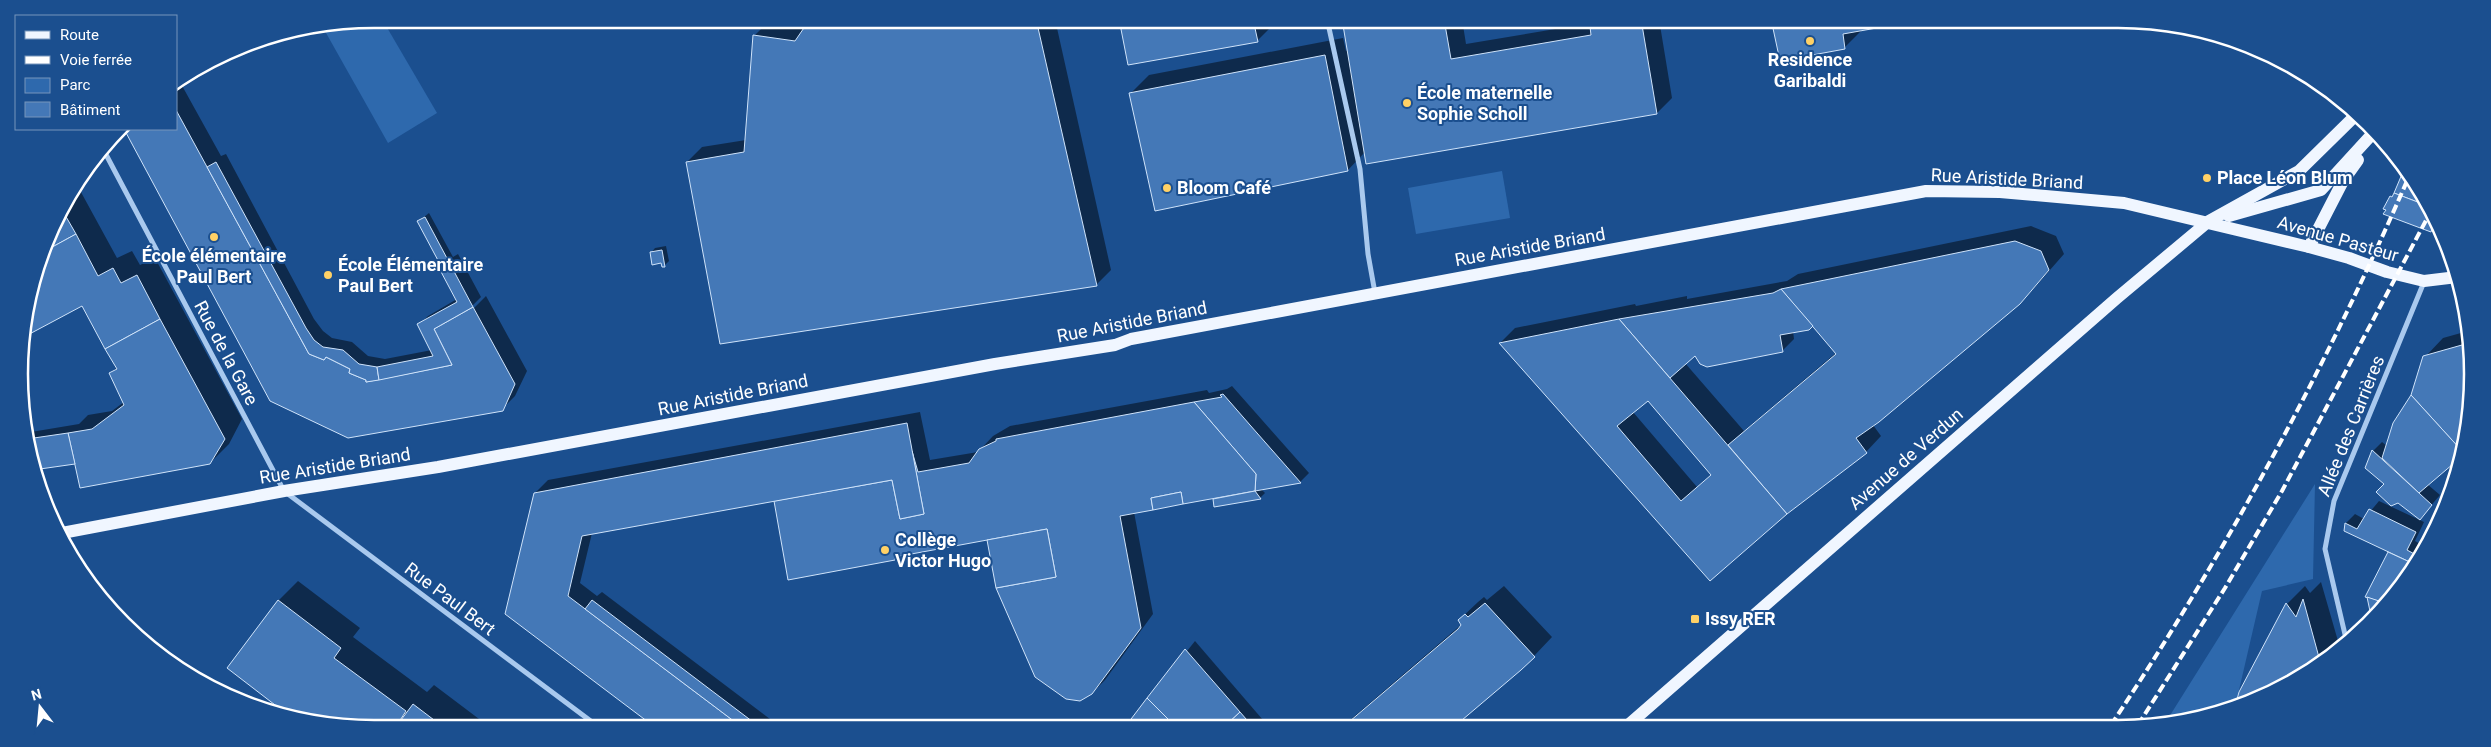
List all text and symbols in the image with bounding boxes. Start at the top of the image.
legend [15,15,178,130]
text: Route [60,26,99,44]
marker: Residence Garibaldi [1804,35,1816,47]
place label: Residence Garibaldi [1768,49,1852,91]
text: Voie ferrée [60,51,132,69]
text: Parc [60,76,90,94]
place label: École maternelle Sophie Scholl [1417,82,1552,124]
marker: École maternelle Sophie Scholl [1401,97,1413,109]
text: Bâtiment [60,101,120,119]
street label: Rue Aristide Briand [1930,164,2084,193]
place label: Place Léon Blum [2217,167,2353,188]
marker: Place Léon Blum [2201,172,2213,184]
place label: Bloom Café [1177,177,1271,198]
marker: Bloom Café [1161,182,1173,194]
street label: Avenue Pasteur [2275,211,2401,266]
street label: Rue Aristide Briand [1453,223,1607,270]
marker: École élémentaire Paul Bert [208,231,220,243]
place label: École élémentaire Paul Bert [142,245,287,287]
place label: École Élémentaire Paul Bert [338,254,483,296]
marker: École Élémentaire Paul Bert [322,269,334,281]
street label: Rue de la Gare [190,297,263,409]
street label: Rue Aristide Briand [1055,297,1209,346]
street label: Allée des Carrières [2313,352,2388,499]
street label: Rue Aristide Briand [656,370,810,419]
street label: Avenue de Verdun [1844,403,1967,514]
street label: Rue Aristide Briand [258,443,412,488]
place label: Collège Victor Hugo [895,529,991,571]
marker: Collège Victor Hugo [879,544,891,556]
street label: Rue Paul Bert [401,558,500,640]
place label: Issy RER [1705,608,1776,629]
marker: Issy RER [1689,613,1701,625]
north arrow [15,682,65,732]
text: N [29,685,43,704]

